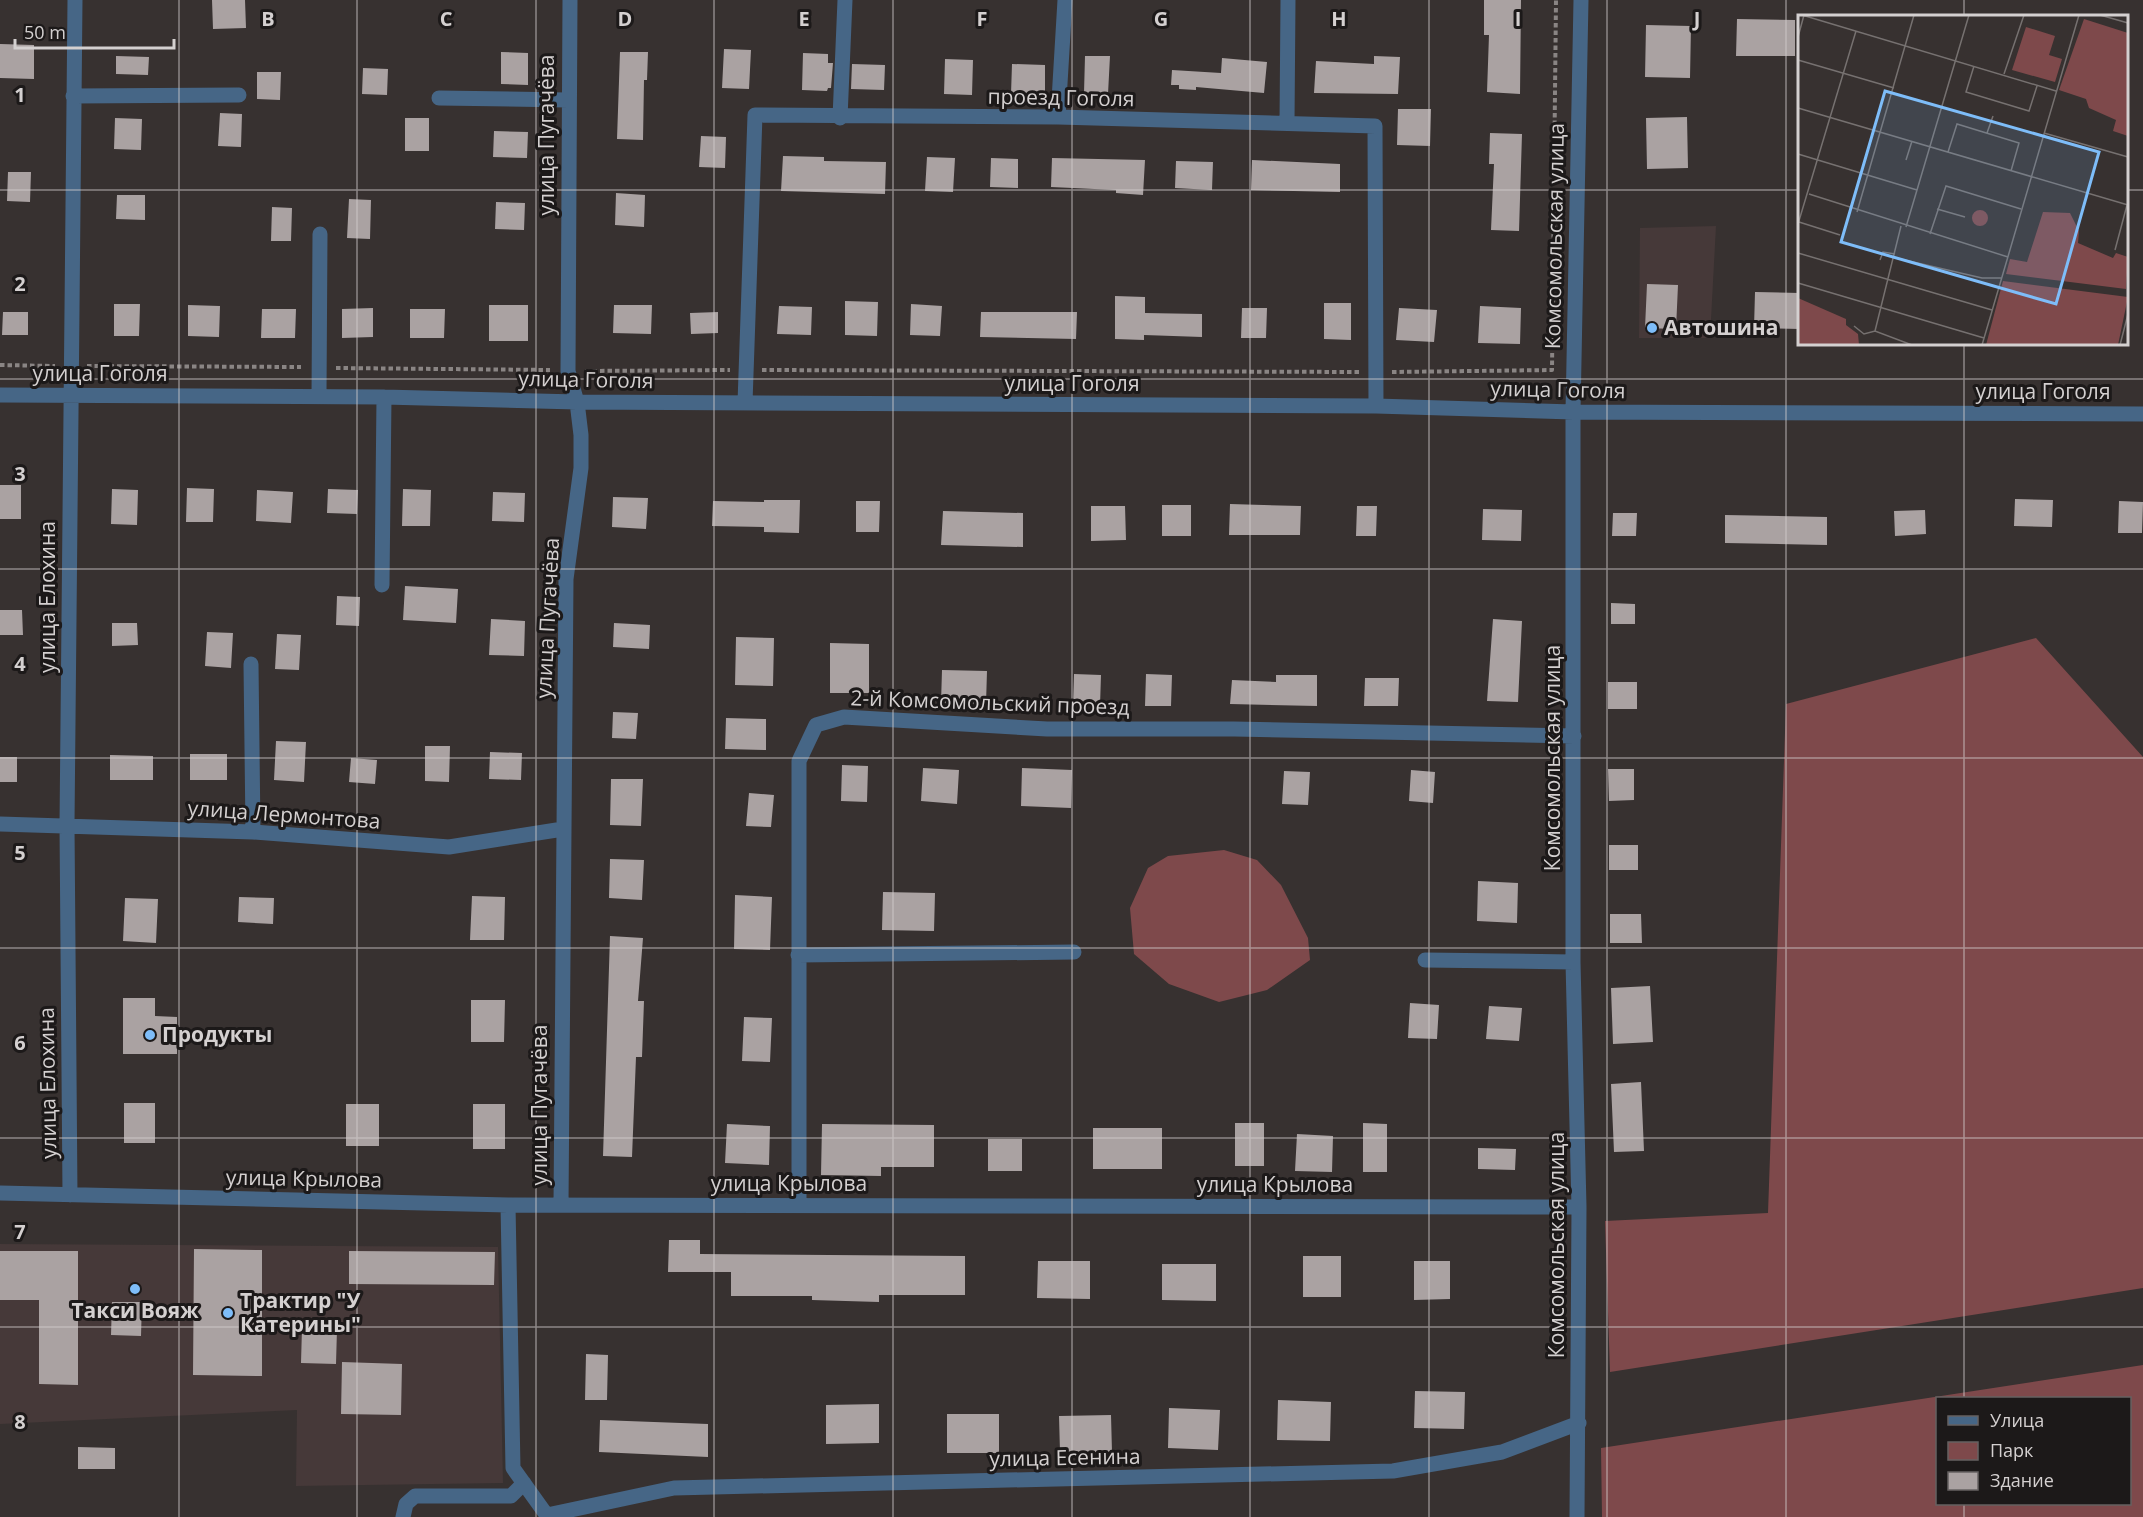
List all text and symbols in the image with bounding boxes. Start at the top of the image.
text: B [261,5,275,32]
text: C [440,5,453,32]
text: D [618,5,632,32]
text: E [798,5,810,32]
text: F [977,5,987,32]
text: G [1154,5,1168,32]
text: H [1331,5,1347,32]
text: I [1515,5,1521,32]
text: J [1692,5,1700,32]
scale bar [15,12,174,50]
inset map [1798,15,2128,345]
text: 50 m [24,20,66,44]
street label: улица Пугачёва [532,55,560,215]
text: 1 [14,81,26,108]
street label: проезд Гоголя [987,82,1135,112]
street label: Комсомольская улица [1538,123,1570,349]
text: 2 [14,270,26,297]
place label: Автошина [1664,313,1778,341]
marker: Автошина [1645,321,1659,335]
street label: улица Гоголя [32,359,168,387]
street label: улица Гоголя [518,364,654,394]
street label: улица Гоголя [1004,369,1140,397]
street label: улица Гоголя [1490,374,1626,404]
street label: улица Гоголя [1975,377,2111,405]
text: 3 [14,460,26,487]
street label: улица Елохина [33,521,61,673]
street label: улица Пугачёва [529,537,565,699]
street label: Комсомольская улица [1538,645,1566,871]
text: 4 [14,650,26,677]
street label: 2-й Комсомольский проезд [850,683,1130,721]
street label: улица Лермонтова [187,793,381,835]
text: 5 [14,839,26,866]
street label: улица Елохина [32,1007,62,1159]
place label: Продукты [162,1020,272,1048]
street label: улица Пугачёва [525,1025,553,1185]
marker: Продукты [143,1028,157,1042]
text: 6 [14,1029,26,1056]
street label: Комсомольская улица [1542,1132,1570,1358]
street label: улица Крылова [226,1163,382,1193]
street label: улица Крылова [711,1169,867,1197]
street label: улица Крылова [1197,1170,1353,1198]
text: 7 [14,1218,26,1245]
marker: Такси Вояж [128,1282,142,1296]
place label: Трактир "У Катерины" [240,1286,361,1338]
place label: Такси Вояж [71,1296,199,1324]
marker: Трактир "У Катерины" [221,1306,235,1320]
legend [1936,1397,2131,1505]
text: 8 [14,1408,26,1435]
text: Улица [1990,1408,2044,1432]
text: Парк [1990,1438,2034,1462]
street label: улица Есенина [989,1442,1141,1472]
text: Здание [1990,1468,2054,1492]

